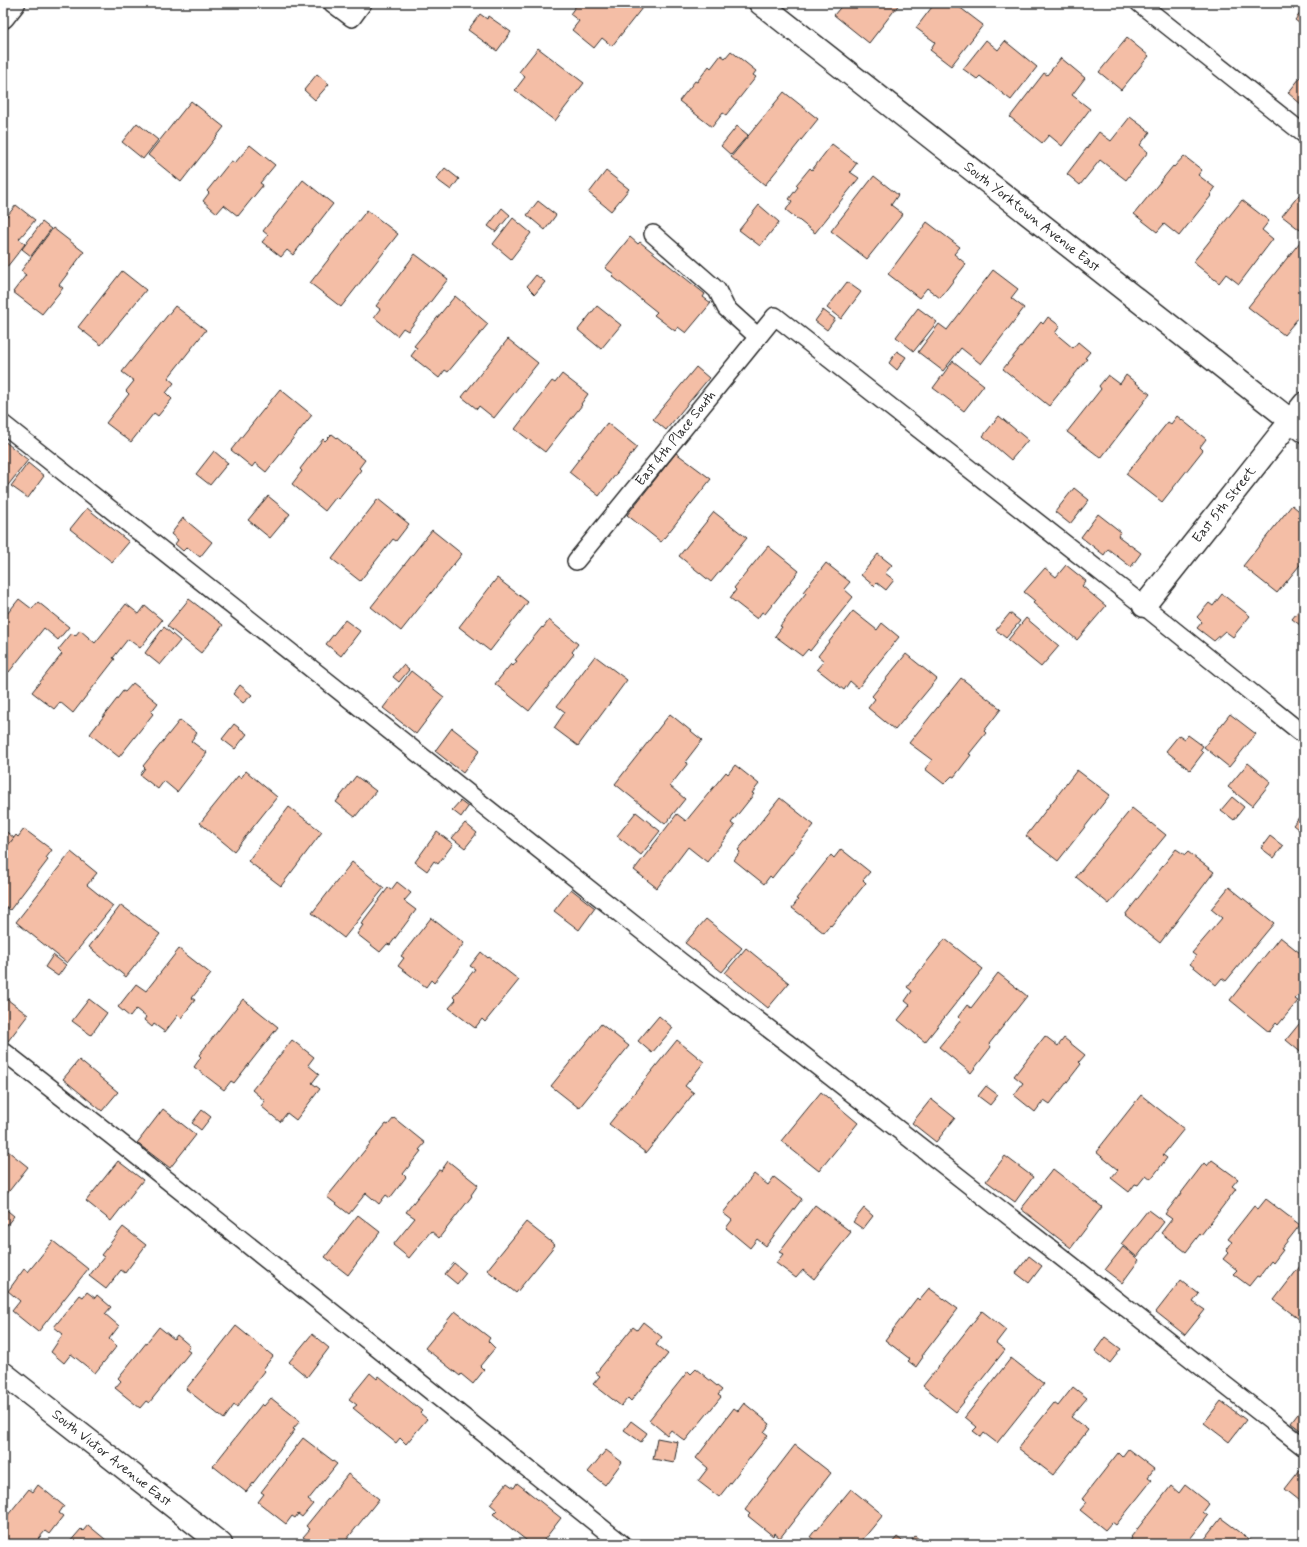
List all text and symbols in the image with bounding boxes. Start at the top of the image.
street label: South Yorktown Avenue East [960,158,1104,276]
street label: East 4th Place South [631,387,720,490]
street label: East 5th Street [1188,462,1260,547]
street label: South Victor Avenue East [48,1406,175,1511]

